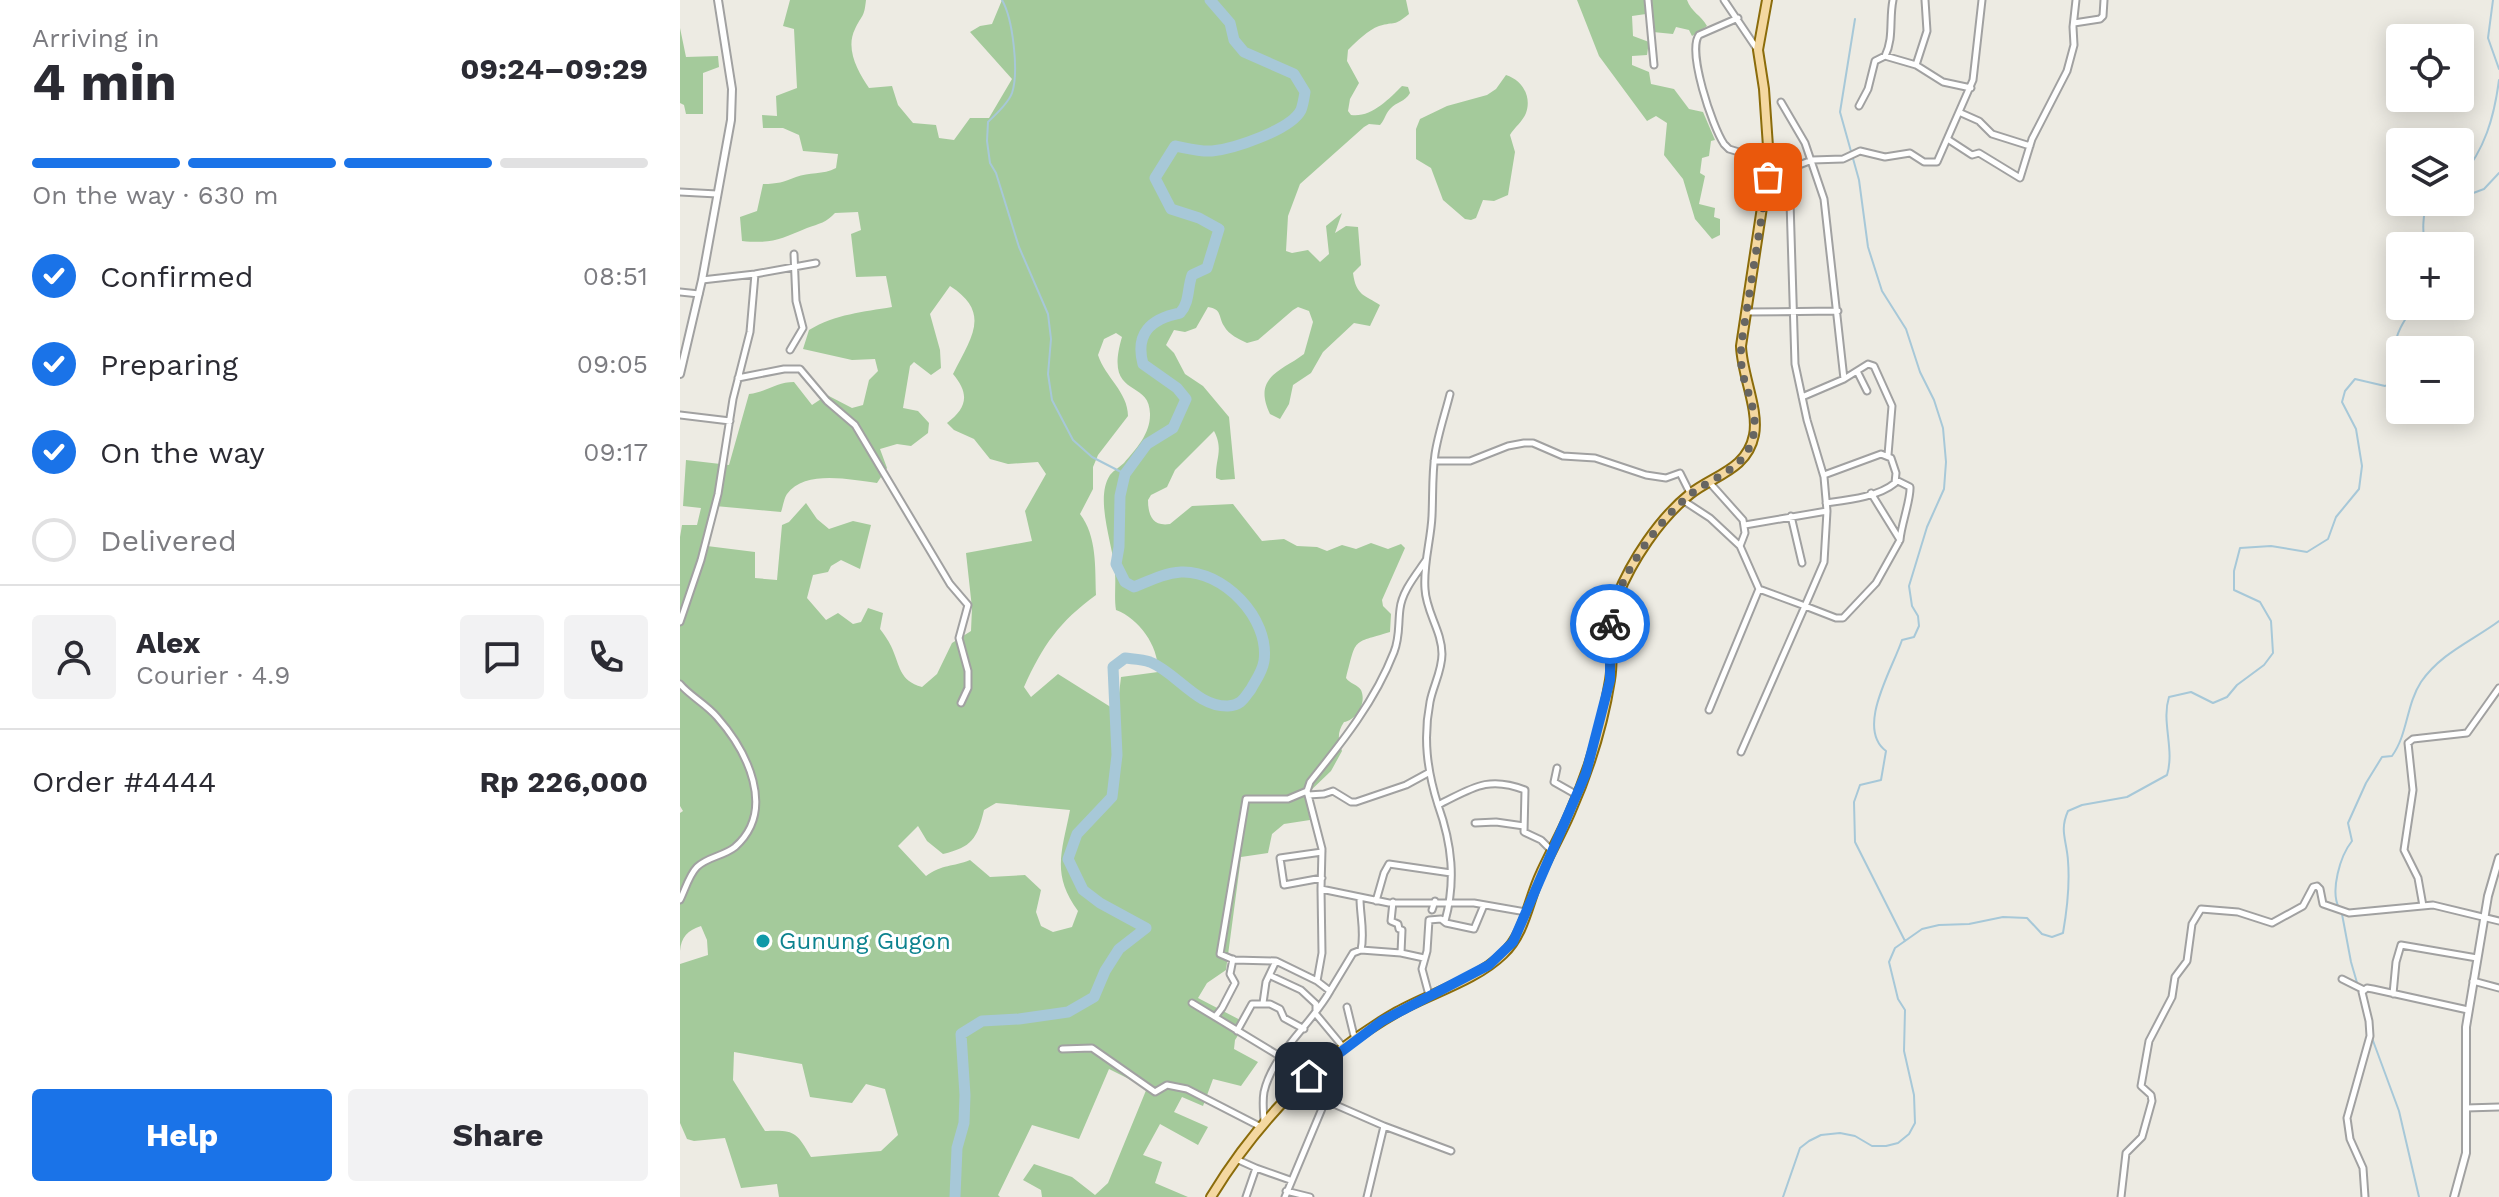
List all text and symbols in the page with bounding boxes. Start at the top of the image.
text: Arriving in [32,23,160,53]
map controls [2386,24,2474,424]
button: locate [2386,24,2474,112]
text: 09:24–09:29 [460,51,648,86]
text: 4 min [32,52,177,113]
button: layers [2386,128,2474,216]
pin [1734,143,1802,211]
icon: bag [1746,155,1790,199]
text: On the way · 630 m [32,180,279,210]
button: + [2386,232,2474,320]
icon: check [32,254,76,298]
text: Confirmed [100,259,254,294]
text: 08:51 [583,261,648,291]
button: − [2386,336,2474,424]
icon: check [32,342,76,386]
text: Preparing [100,347,238,382]
text: 09:05 [577,349,648,379]
icon: check [32,430,76,474]
text: On the way [100,435,265,470]
text: 09:17 [583,437,648,467]
text: Delivered [100,523,237,558]
courier [1570,584,1650,664]
icon: bike [1588,602,1632,646]
button: person [32,615,116,699]
button: chat [460,615,544,699]
button: phone [564,615,648,699]
text: Alex [136,625,200,660]
text: Courier · 4.9 [136,660,290,690]
text: Order #4444 [32,764,216,799]
text: Rp 226,000 [479,764,648,799]
place label: Gunung Gugon [779,927,951,955]
marker: Gunung Gugon [754,932,772,950]
pin [1275,1042,1343,1110]
icon: home [1287,1054,1331,1098]
button: Help [32,1089,332,1181]
button: Share [348,1089,648,1181]

